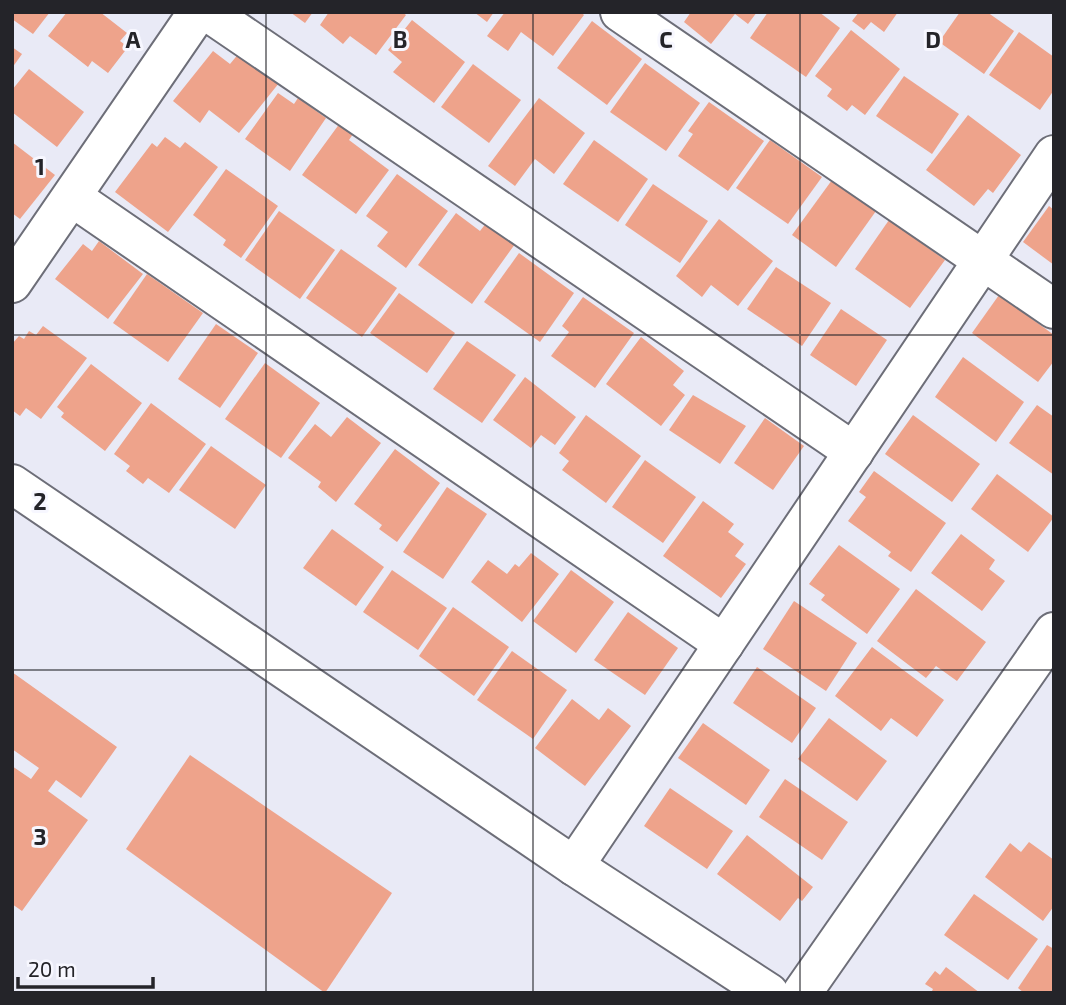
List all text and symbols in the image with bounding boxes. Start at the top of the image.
text: A [125,25,141,53]
text: B [393,25,407,53]
text: C [659,25,673,53]
text: D [925,25,941,53]
text: 1 [35,152,45,180]
text: 2 [33,487,47,515]
text: 3 [33,822,47,850]
scale bar [18,946,152,990]
text: 20 m [28,956,76,981]

